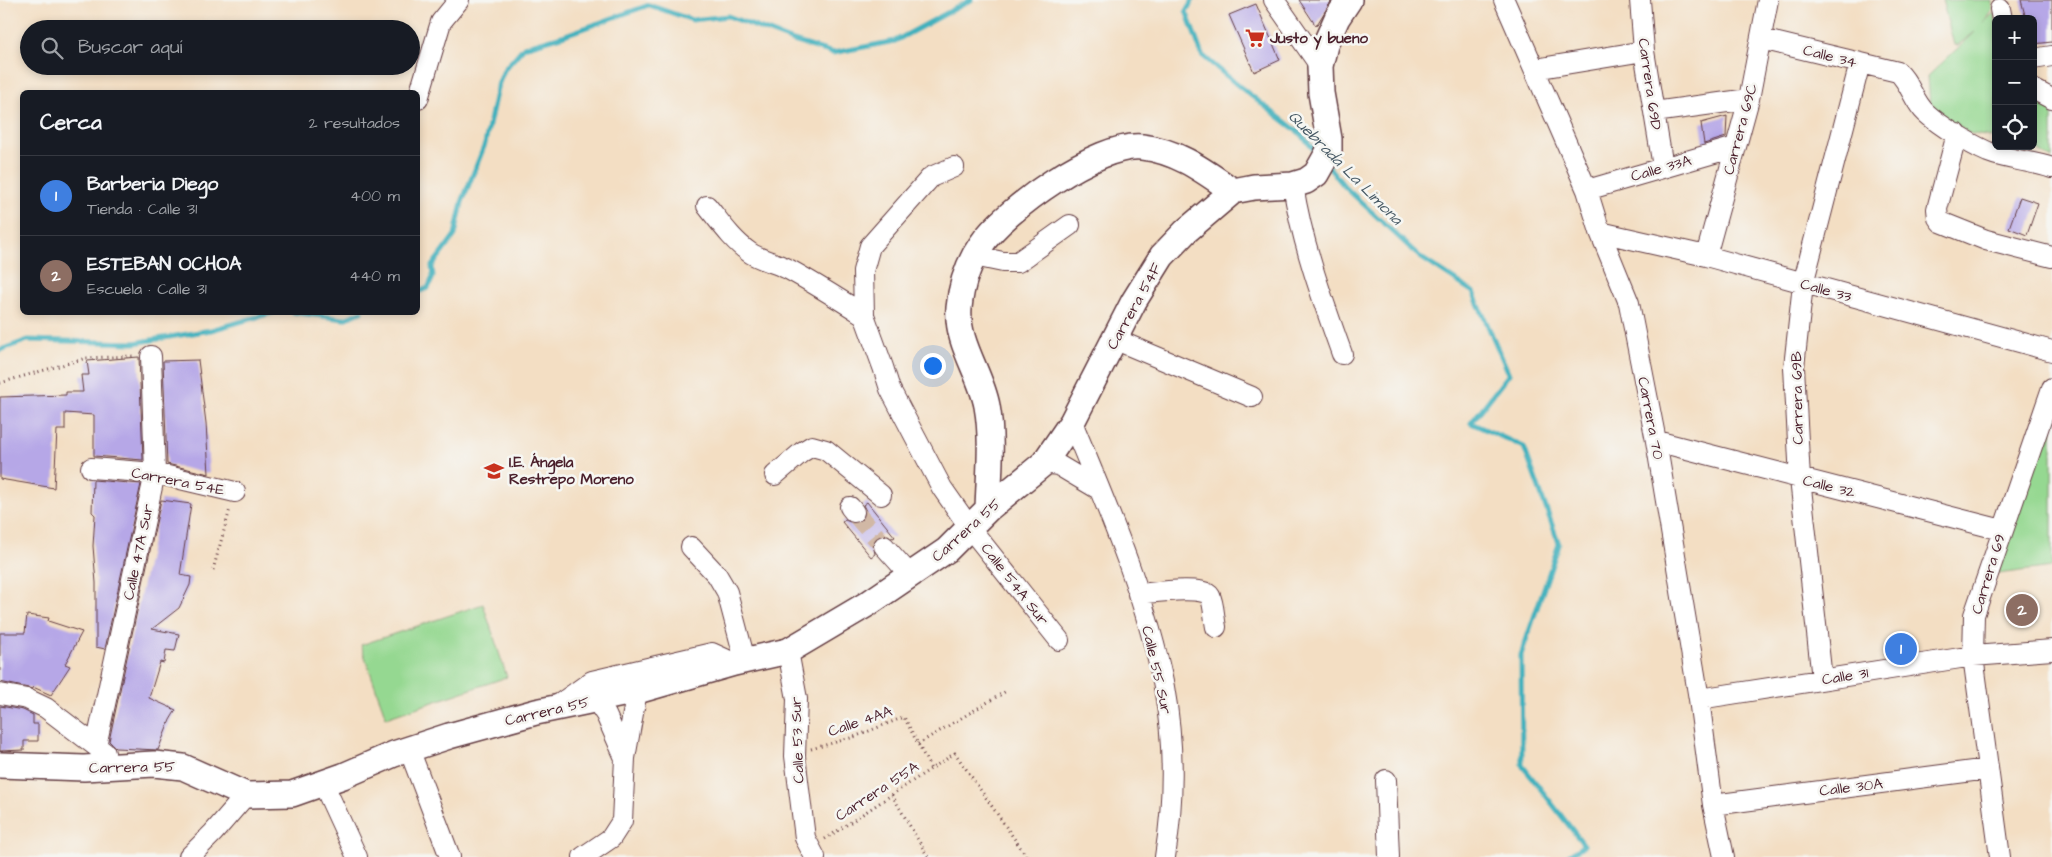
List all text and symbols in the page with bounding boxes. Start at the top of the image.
map controls [1992,15,2037,150]
button: + [1992,15,2037,60]
search box [20,20,420,75]
supermarket icon: Justo y bueno [1244,27,1266,49]
place label: Justo y bueno [1269,28,1368,50]
icon: search [38,34,66,62]
text: Buscar aquí [78,34,182,61]
street label: Carrera 69D [1633,37,1666,132]
street label: Calle 34 [1801,40,1859,73]
button: − [1992,60,2037,105]
street label: Carrera 69C [1718,81,1763,177]
button: locate [1992,105,2037,150]
water label: Quebrada La Limona [1283,106,1408,230]
text: Cerca [40,108,102,137]
text: 2 resultados [308,112,400,134]
street label: Calle 33A [1628,150,1694,187]
text: Barberia Diego [87,171,218,198]
text: 1 [55,185,57,207]
text: 400 m [350,185,400,207]
text: Tienda · Calle 31 [87,198,197,220]
text: ESTEBAN OCHOA [87,251,241,278]
street label: Carrera 54F [1102,259,1167,353]
text: 2 [51,265,61,287]
text: 440 m [349,265,400,287]
street label: Calle 33 [1798,274,1854,307]
text: Escuela · Calle 31 [87,278,207,300]
street label: Carrera 69B [1786,351,1809,445]
your location [920,353,946,379]
street label: Carrera 70 [1632,375,1669,462]
place label: I.E. Ángela Restrepo Moreno [509,452,634,490]
school or university icon: I.E. Ángela Restrepo Moreno [483,460,505,482]
street label: Carrera 54E [129,462,226,501]
street label: Calle 32 [1800,470,1858,503]
street label: Carrera 55 [927,494,1006,567]
street label: Calle 47A Sur [118,502,159,602]
street label: Carrera 69 [1966,531,2011,617]
street label: Calle 54A Sur [976,539,1053,630]
pin: 2 [2006,591,2038,629]
street label: Calle 55 Sur [1136,624,1177,716]
pin: 1 [1885,630,1917,668]
street label: Calle 31 [1820,662,1870,691]
street label: Carrera 55 [503,691,592,731]
street label: Calle 53 Sur [785,696,810,784]
street label: Calle 4AA [825,701,895,742]
street label: Carrera 55 [89,756,176,779]
street label: Carrera 55A [831,756,923,826]
street label: Calle 30A [1818,773,1884,802]

